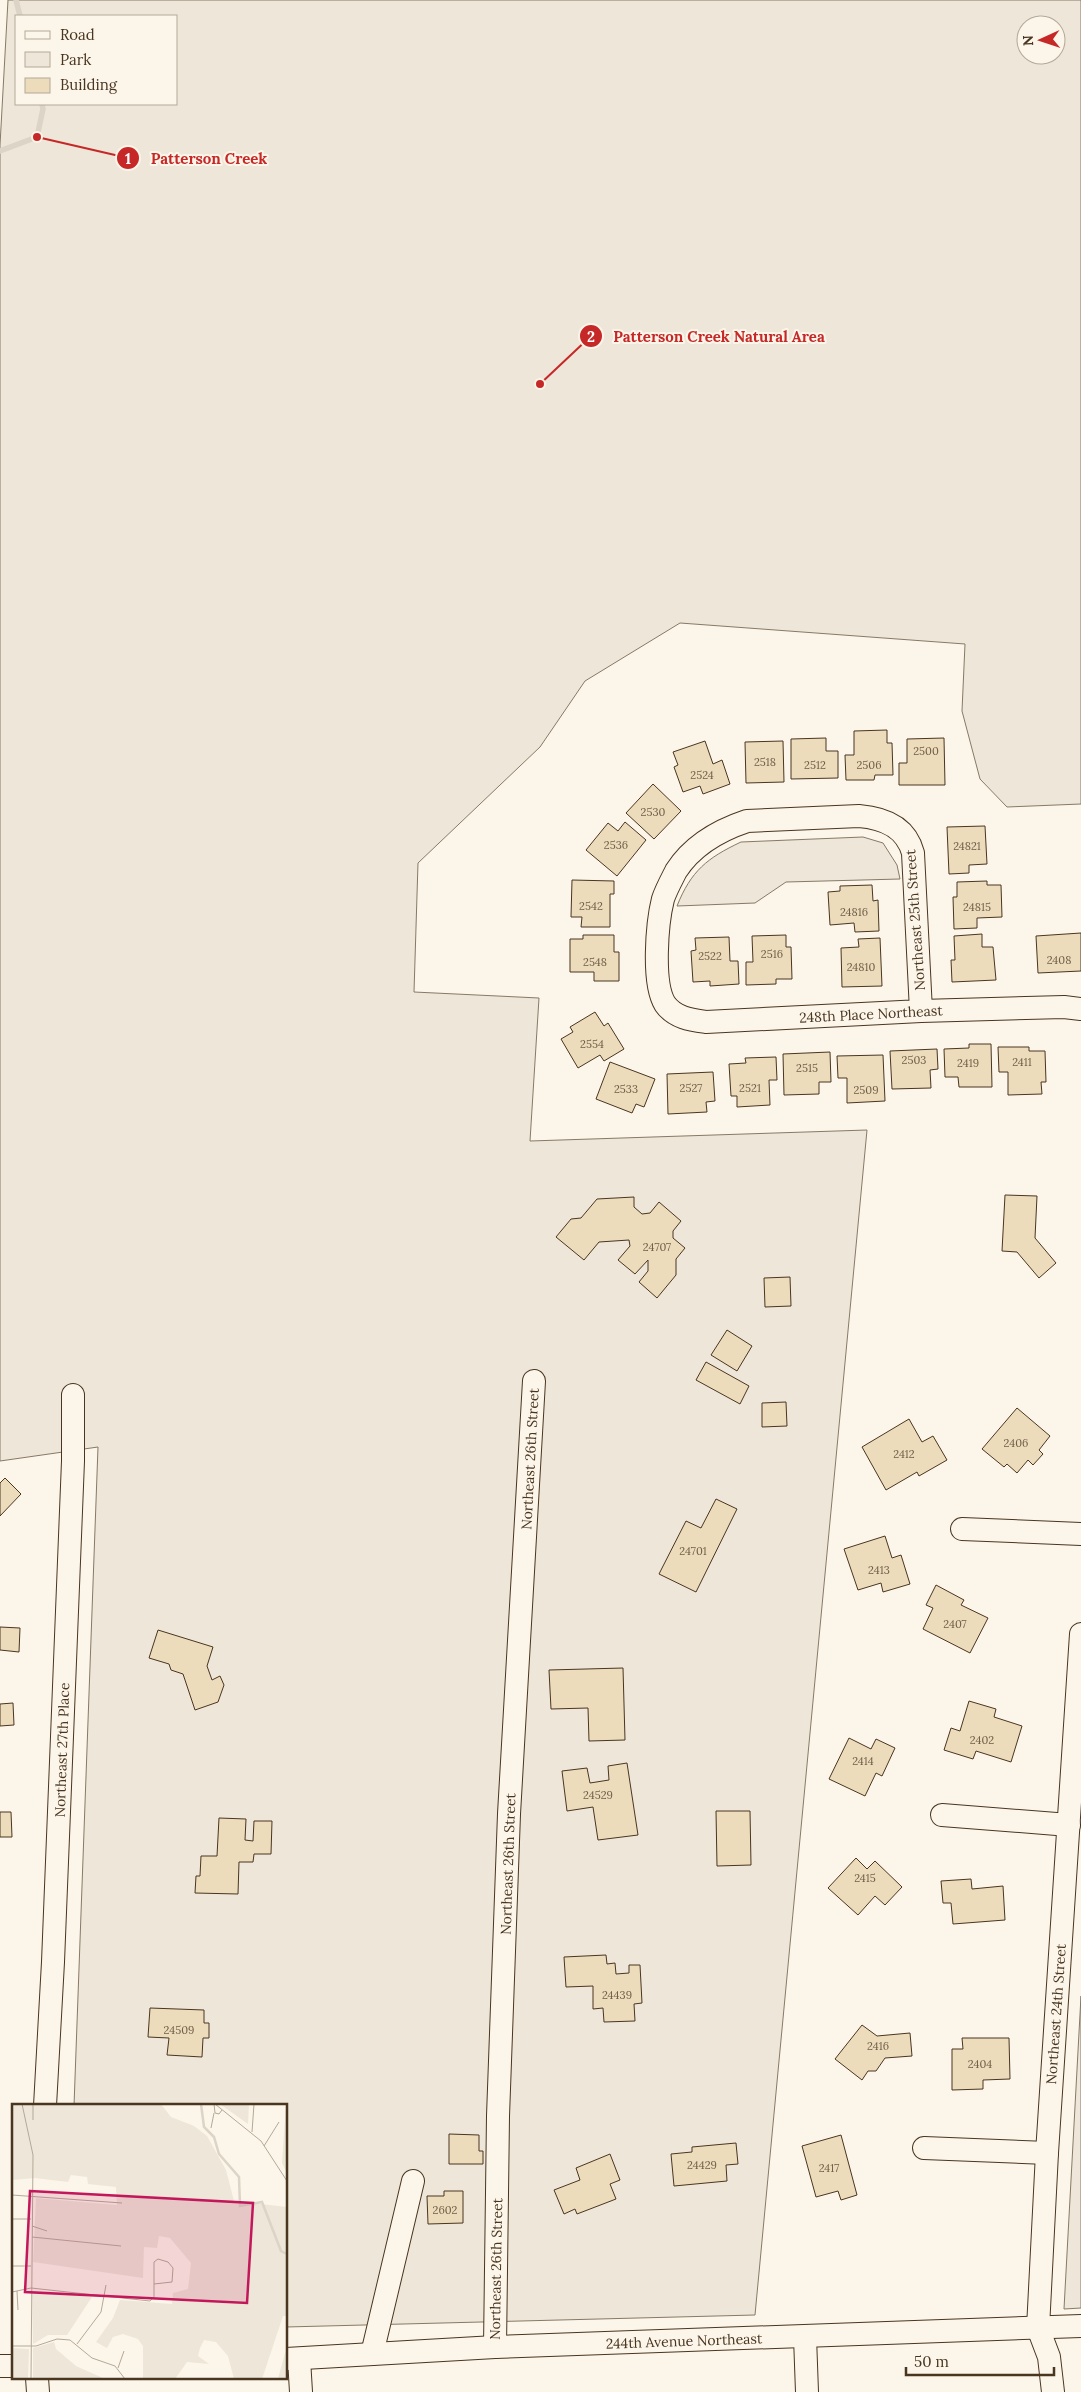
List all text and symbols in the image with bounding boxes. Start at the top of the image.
legend [15,15,178,105]
north arrow [1016,15,1066,65]
text: Road [60,25,95,44]
text: N [1019,35,1037,47]
text: Park [60,50,91,69]
text: Building [60,75,118,94]
callout: Patterson Creek [115,143,277,173]
text: 1 [125,149,131,168]
text: Patterson Creek [151,149,267,168]
callout: Patterson Creek Natural Area [579,321,835,351]
text: 2 [587,327,595,346]
text: Patterson Creek Natural Area [613,327,825,346]
house number: 2500 [913,744,939,758]
house number: 2518 [754,755,776,769]
house number: 2512 [804,758,826,772]
house number: 2506 [856,758,882,772]
house number: 2524 [690,768,714,782]
house number: 2530 [641,805,666,819]
house number: 2536 [604,838,628,852]
house number: 24821 [953,839,981,853]
street label: Northeast 25th Street [901,848,929,991]
house number: 2542 [579,899,603,913]
house number: 24815 [963,900,991,914]
house number: 24816 [840,905,868,919]
house number: 2516 [761,947,783,961]
house number: 2522 [698,949,722,963]
house number: 2408 [1047,953,1071,967]
house number: 2548 [583,955,607,969]
house number: 24810 [847,960,875,974]
street label: 248th Place Northeast [799,1001,944,1027]
house number: 2554 [580,1037,604,1051]
house number: 2503 [902,1053,926,1067]
house number: 2411 [1012,1055,1032,1069]
house number: 2419 [957,1056,979,1070]
house number: 2515 [796,1061,818,1075]
house number: 2527 [680,1081,702,1095]
house number: 2521 [739,1081,761,1095]
house number: 2533 [614,1082,638,1096]
house number: 2509 [853,1083,879,1097]
house number: 24707 [643,1240,671,1254]
street label: Northeast 26th Street [517,1387,543,1530]
house number: 2406 [1004,1436,1028,1450]
house number: 2412 [893,1447,915,1461]
house number: 24701 [679,1544,707,1558]
house number: 2413 [868,1563,890,1577]
house number: 2407 [943,1617,967,1631]
street label: Northeast 27th Place [51,1682,73,1818]
house number: 2402 [970,1733,994,1747]
house number: 2414 [852,1754,874,1768]
house number: 24529 [583,1788,613,1802]
street label: Northeast 26th Street [497,1792,519,1935]
house number: 2415 [854,1871,876,1885]
street label: Northeast 24th Street [1042,1942,1070,2085]
house number: 24439 [602,1988,632,2002]
house number: 24509 [164,2023,194,2037]
house number: 2416 [867,2039,889,2053]
house number: 2404 [968,2057,992,2071]
inset map [12,2104,288,2380]
house number: 24429 [687,2158,717,2172]
house number: 2417 [819,2161,839,2175]
street label: Northeast 26th Street [486,2197,506,2340]
house number: 2602 [433,2203,458,2217]
street label: 244th Avenue Northeast [606,2329,763,2353]
scale bar [906,2344,1054,2376]
text: 50 m [914,2352,949,2371]

